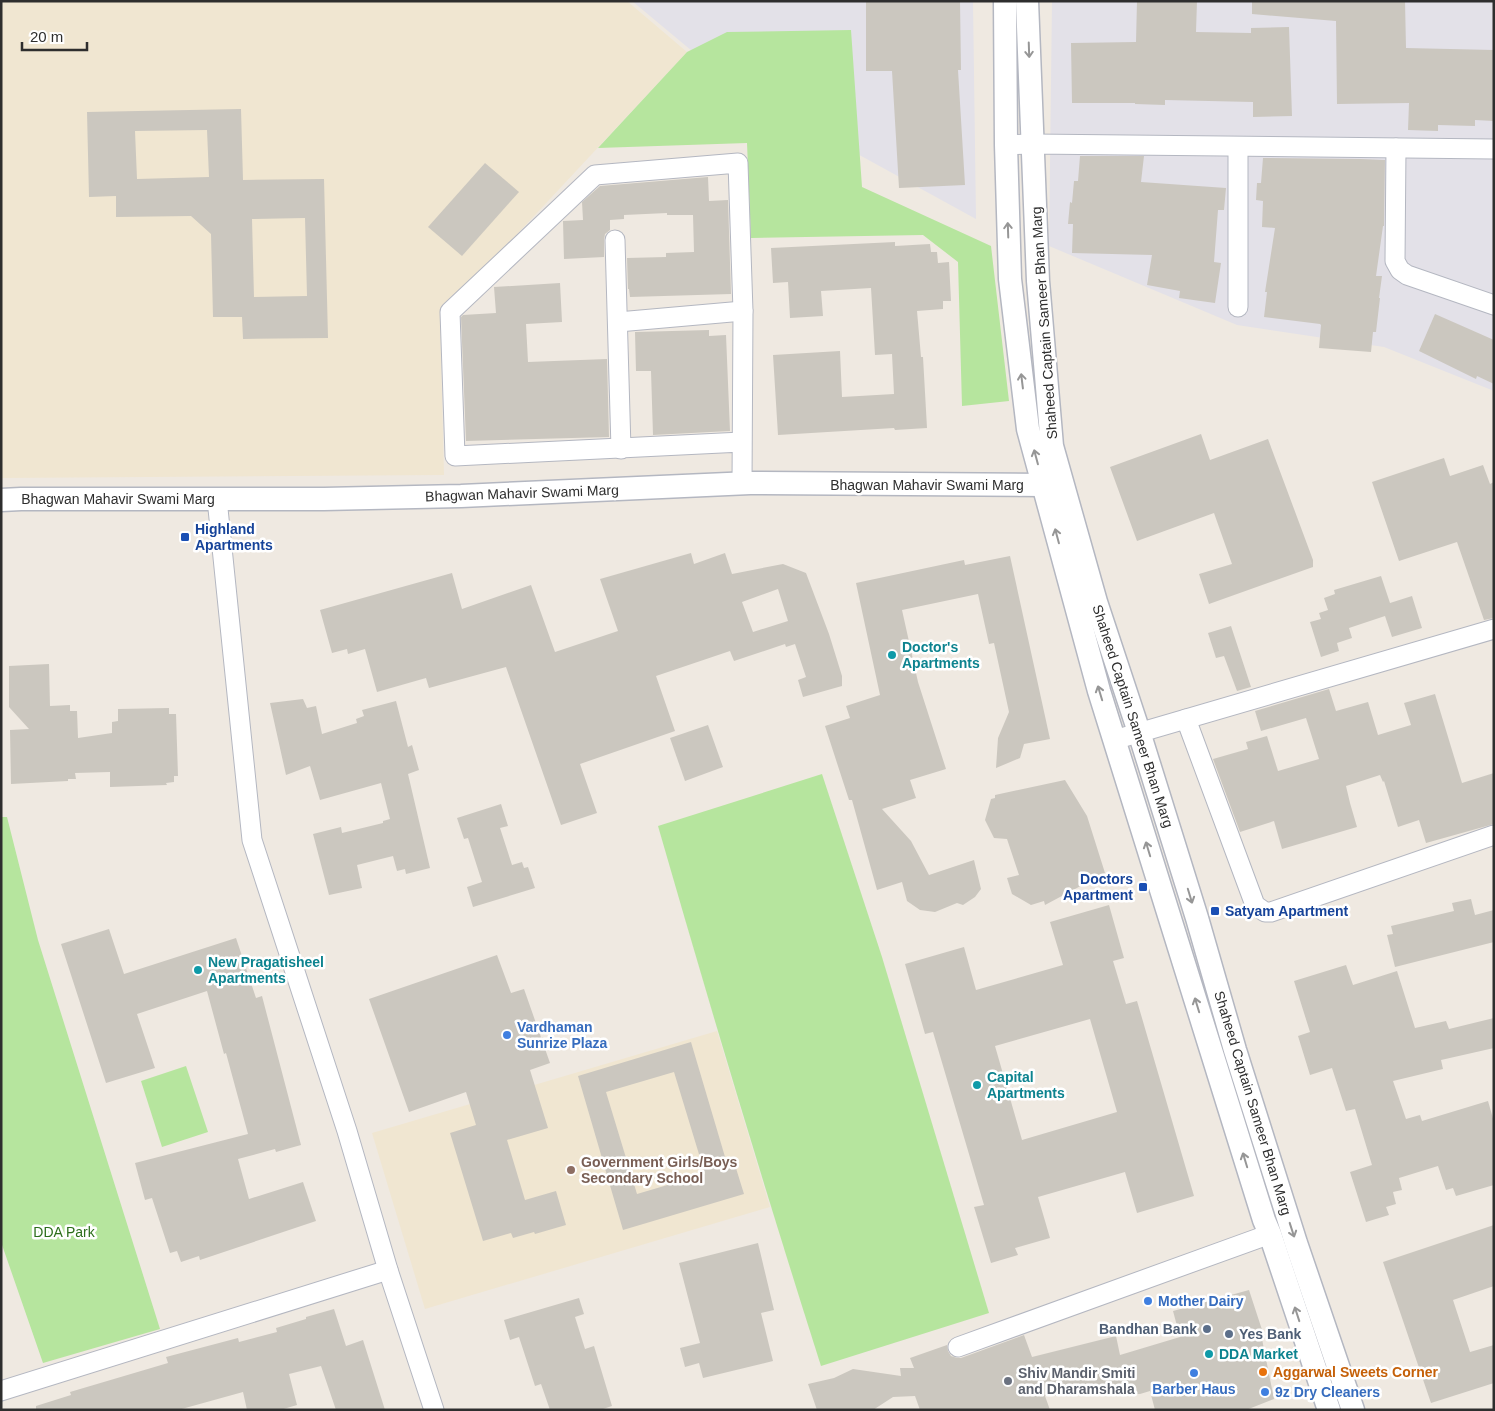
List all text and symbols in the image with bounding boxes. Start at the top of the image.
scale bar [22,20,88,52]
text: 20 m [30,28,63,45]
one-way arrow [1024,42,1033,58]
street label: Shaheed Captain Sameer Bhan Marg [1028,206,1060,440]
one-way arrow [1004,222,1013,238]
one-way arrow [1017,373,1027,389]
one-way arrow [1031,450,1040,466]
street label: Bhagwan Mahavir Swami Marg [830,477,1024,493]
street label: Bhagwan Mahavir Swami Marg [425,482,619,504]
street label: Bhagwan Mahavir Swami Marg [21,491,215,507]
place label: Highland Apartments [195,521,273,553]
one-way arrow [1052,529,1062,545]
marker: Highland Apartments [179,531,191,543]
street label: Shaheed Captain Sameer Bhan Marg [1089,602,1177,830]
place label: Doctor's Apartments [902,639,980,671]
marker: Doctor's Apartments [886,649,898,661]
one-way arrow [1094,686,1104,702]
one-way arrow [1143,842,1153,858]
place label: Doctors Apartment [1063,871,1133,903]
marker: Doctors Apartment [1137,881,1149,893]
one-way arrow [1186,888,1196,904]
place label: Satyam Apartment [1225,903,1349,919]
marker: Satyam Apartment [1209,905,1221,917]
place label: New Pragatisheel Apartments [208,954,324,986]
marker: New Pragatisheel Apartments [192,964,204,976]
street label: Shaheed Captain Sameer Bhan Marg [1211,989,1295,1217]
one-way arrow [1191,997,1201,1013]
place label: Vardhaman Sunrize Plaza [517,1019,607,1051]
marker: Vardhaman Sunrize Plaza [501,1029,513,1041]
place label: Capital Apartments [987,1069,1065,1101]
marker: Capital Apartments [971,1079,983,1091]
one-way arrow [1240,1152,1250,1168]
place label: Government Girls/Boys Secondary School [581,1154,738,1186]
marker: Government Girls/Boys Secondary School [565,1164,577,1176]
one-way arrow [1288,1222,1297,1237]
park label: DDA Park [33,1224,96,1240]
place label: Mother Dairy [1158,1293,1244,1309]
marker: Mother Dairy [1142,1295,1154,1307]
one-way arrow [1292,1306,1301,1322]
place label: Bandhan Bank [1099,1321,1197,1337]
marker: Bandhan Bank [1201,1323,1213,1335]
place label: Yes Bank [1239,1326,1301,1342]
marker: Yes Bank [1223,1328,1235,1340]
place label: DDA Market [1219,1346,1298,1362]
marker: DDA Market [1203,1348,1215,1360]
place label: Aggarwal Sweets Corner [1273,1364,1438,1380]
place label: Shiv Mandir Smiti and Dharamshala [1018,1365,1135,1397]
marker: Aggarwal Sweets Corner [1257,1366,1269,1378]
marker: Barber Haus [1188,1367,1200,1379]
marker: Shiv Mandir Smiti and Dharamshala [1002,1375,1014,1387]
place label: Barber Haus [1152,1381,1236,1397]
place label: 9z Dry Cleaners [1275,1384,1380,1400]
marker: 9z Dry Cleaners [1259,1386,1271,1398]

